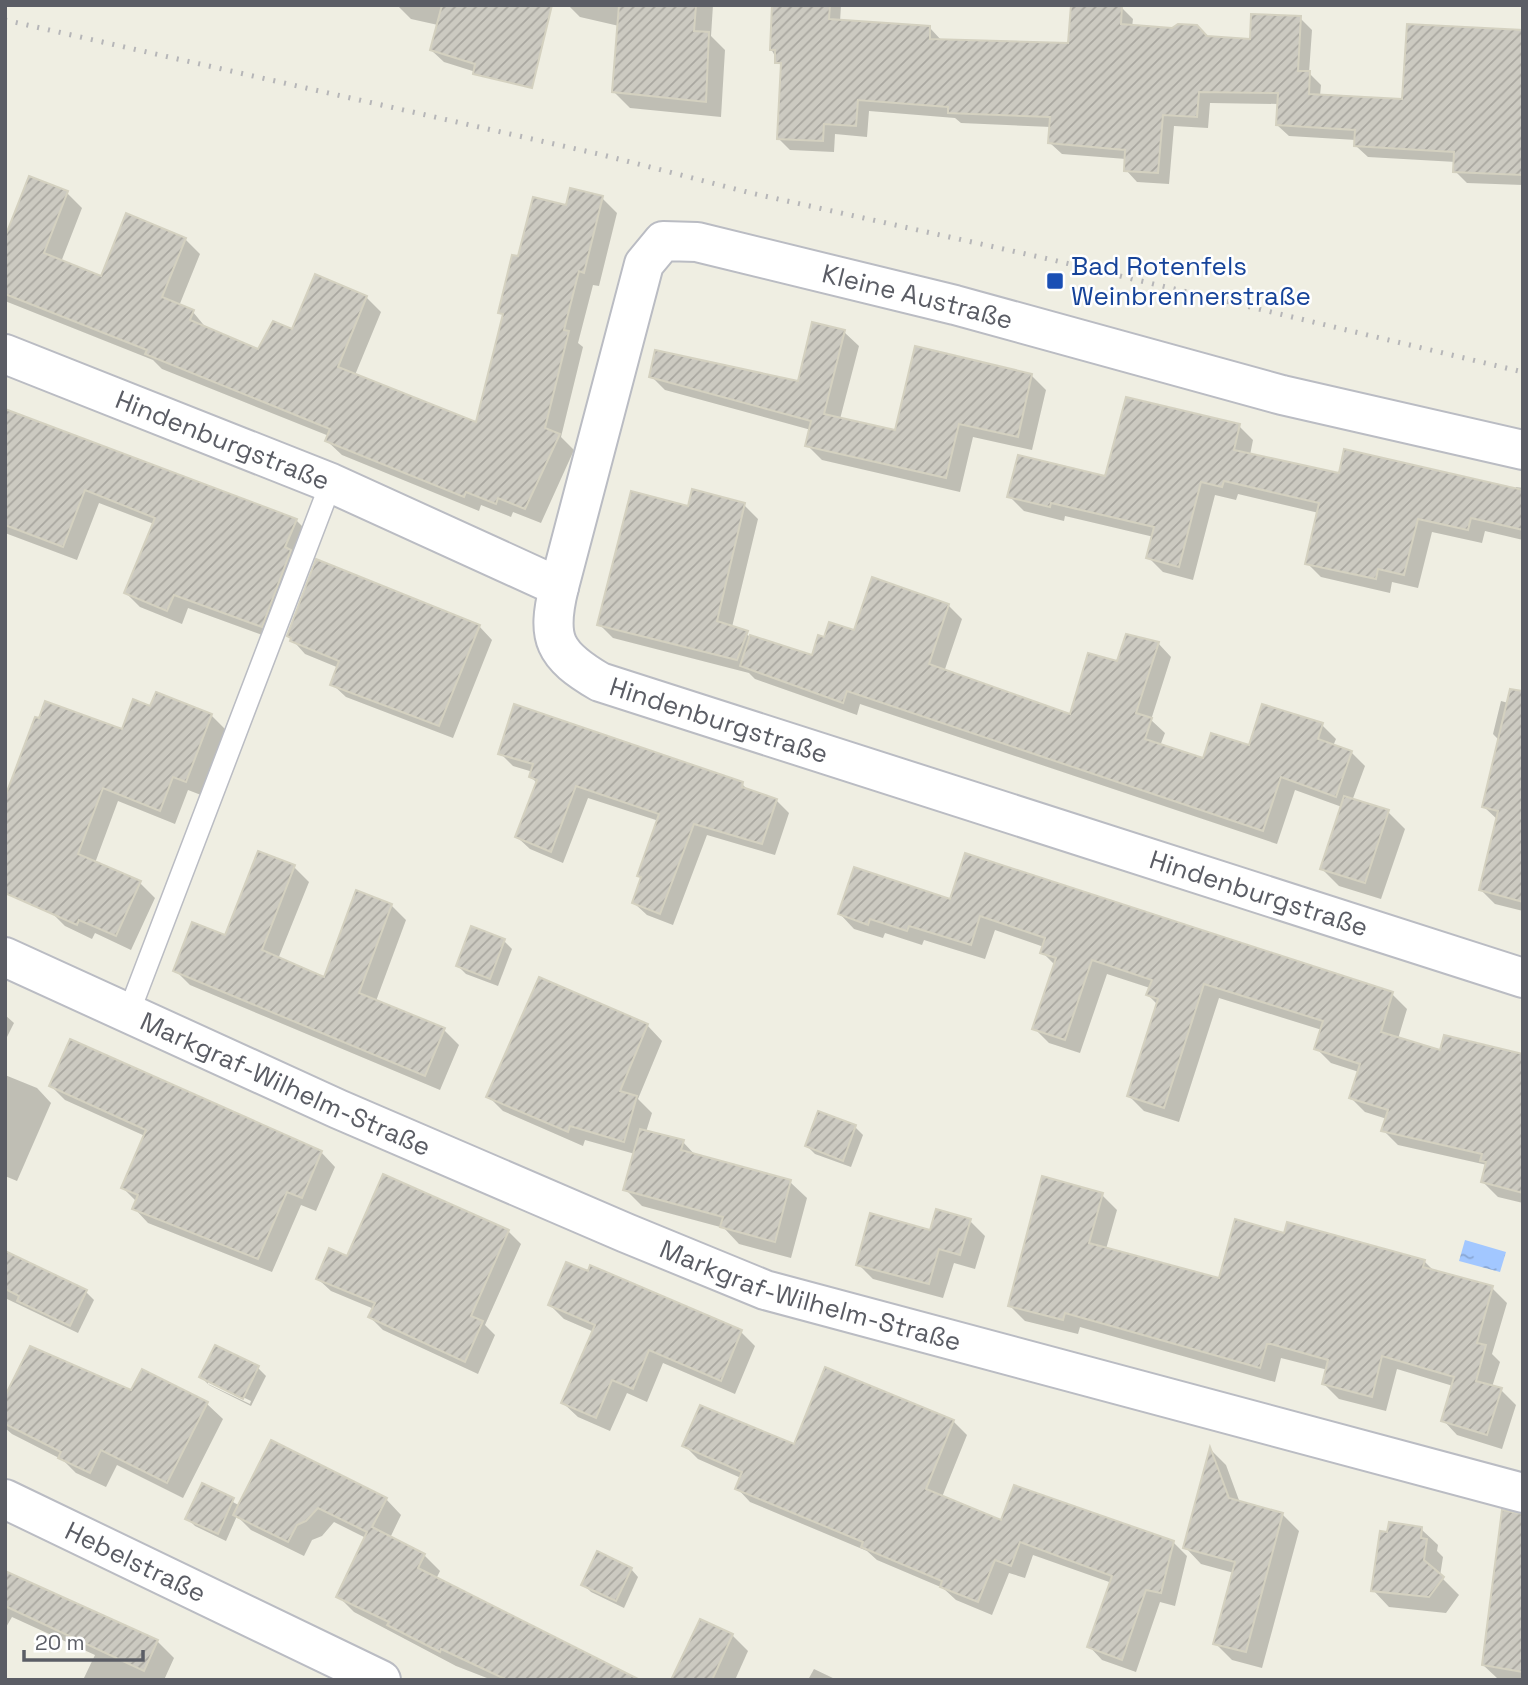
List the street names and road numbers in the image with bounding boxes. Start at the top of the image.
street label: Kleine Austraße [819,256,1017,337]
street label: Hindenburgstraße [110,382,335,498]
street label: Hindenburgstraße [605,669,832,771]
street label: Hindenburgstraße [1145,842,1372,944]
street label: Markgraf-Wilhelm-Straße [135,1004,436,1164]
street label: Markgraf-Wilhelm-Straße [655,1232,965,1359]
street label: Hebelstraße [60,1514,212,1610]

